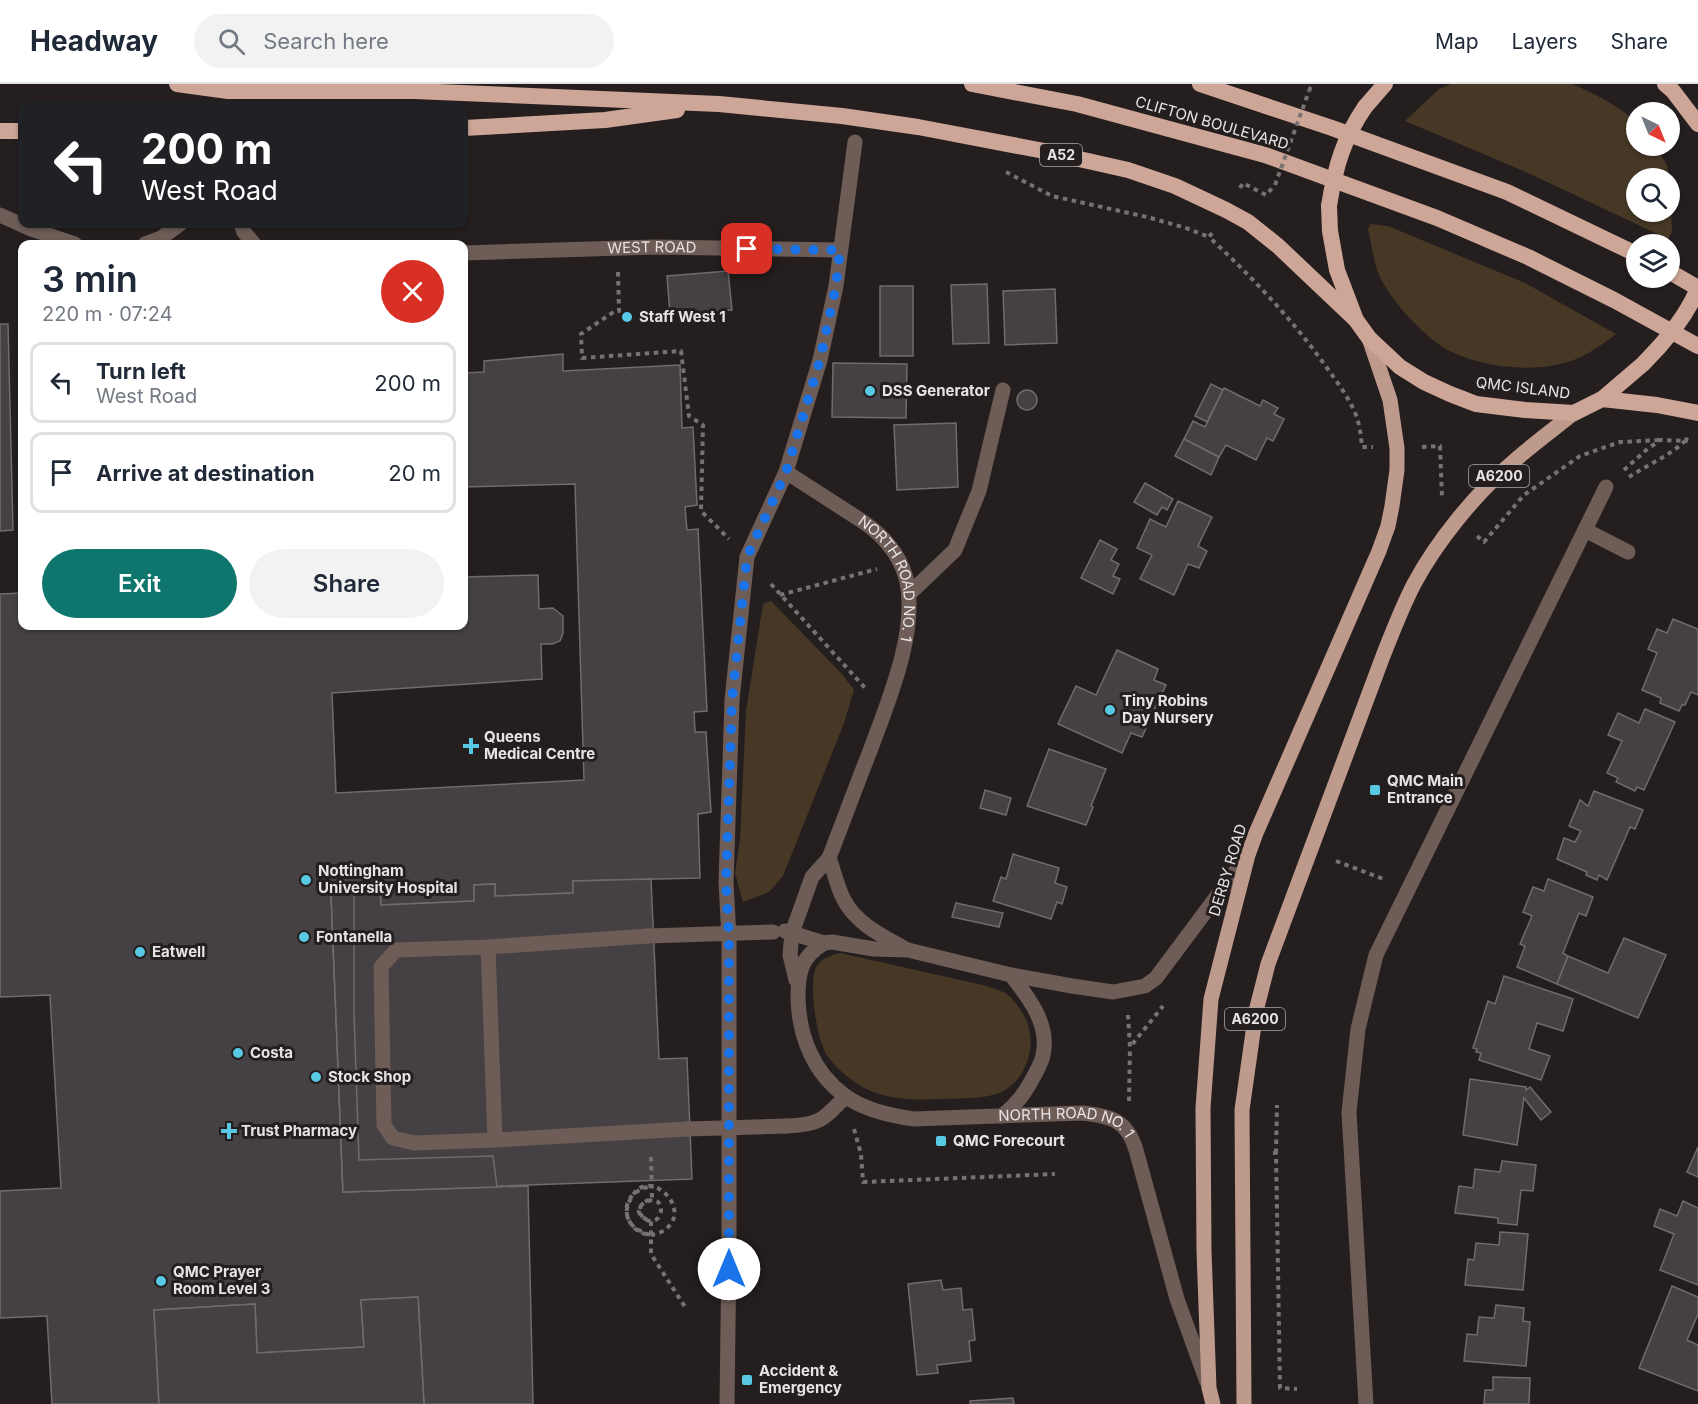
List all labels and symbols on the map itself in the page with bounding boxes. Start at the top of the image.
street label: CLIFTON BOULEVARD [1133,92,1291,154]
north arrow [1626,102,1680,156]
road number: A52 [1040,144,1082,166]
pin [721,223,772,274]
street label: WEST ROAD [607,237,697,257]
place label: Staff West 1 [639,307,726,326]
marker: Staff West 1 [620,310,634,324]
street label: QMC ISLAND [1475,372,1571,403]
place label: DSS Generator [882,381,990,400]
marker: DSS Generator [863,384,877,398]
road number: A6200 [1469,465,1529,487]
street label: NORTH ROAD NO. 1 [855,511,919,643]
place label: Tiny Robins Day Nursery [1122,691,1213,727]
marker: Tiny Robins Day Nursery [1103,703,1117,717]
place label: Queens Medical Centre [484,727,595,763]
marker: Queens Medical Centre [462,737,480,755]
place label: QMC Main Entrance [1387,771,1463,807]
marker: QMC Main Entrance [1368,783,1382,797]
street label: DERBY ROAD [1204,821,1251,918]
place label: Nottingham University Hospital [318,861,458,897]
marker: Nottingham University Hospital [299,873,313,887]
place label: Fontanella [316,927,392,946]
marker: Fontanella [297,930,311,944]
place label: Eatwell [152,942,205,961]
marker: Eatwell [133,945,147,959]
road number: A6200 [1225,1008,1285,1030]
place label: Costa [250,1043,293,1062]
marker: Costa [231,1046,245,1060]
place label: Stock Shop [328,1067,411,1086]
marker: Stock Shop [309,1070,323,1084]
street label: NORTH ROAD NO. 1 [998,1103,1139,1141]
place label: Trust Pharmacy [241,1121,357,1140]
marker: Trust Pharmacy [222,1124,236,1138]
place label: QMC Forecourt [953,1131,1065,1150]
marker: QMC Forecourt [934,1134,948,1148]
position arrow [697,1237,761,1301]
place label: QMC Prayer Room Level 3 [173,1262,270,1298]
marker: QMC Prayer Room Level 3 [154,1274,168,1288]
place label: Accident & Emergency [759,1361,842,1397]
marker: Accident & Emergency [740,1373,754,1387]

